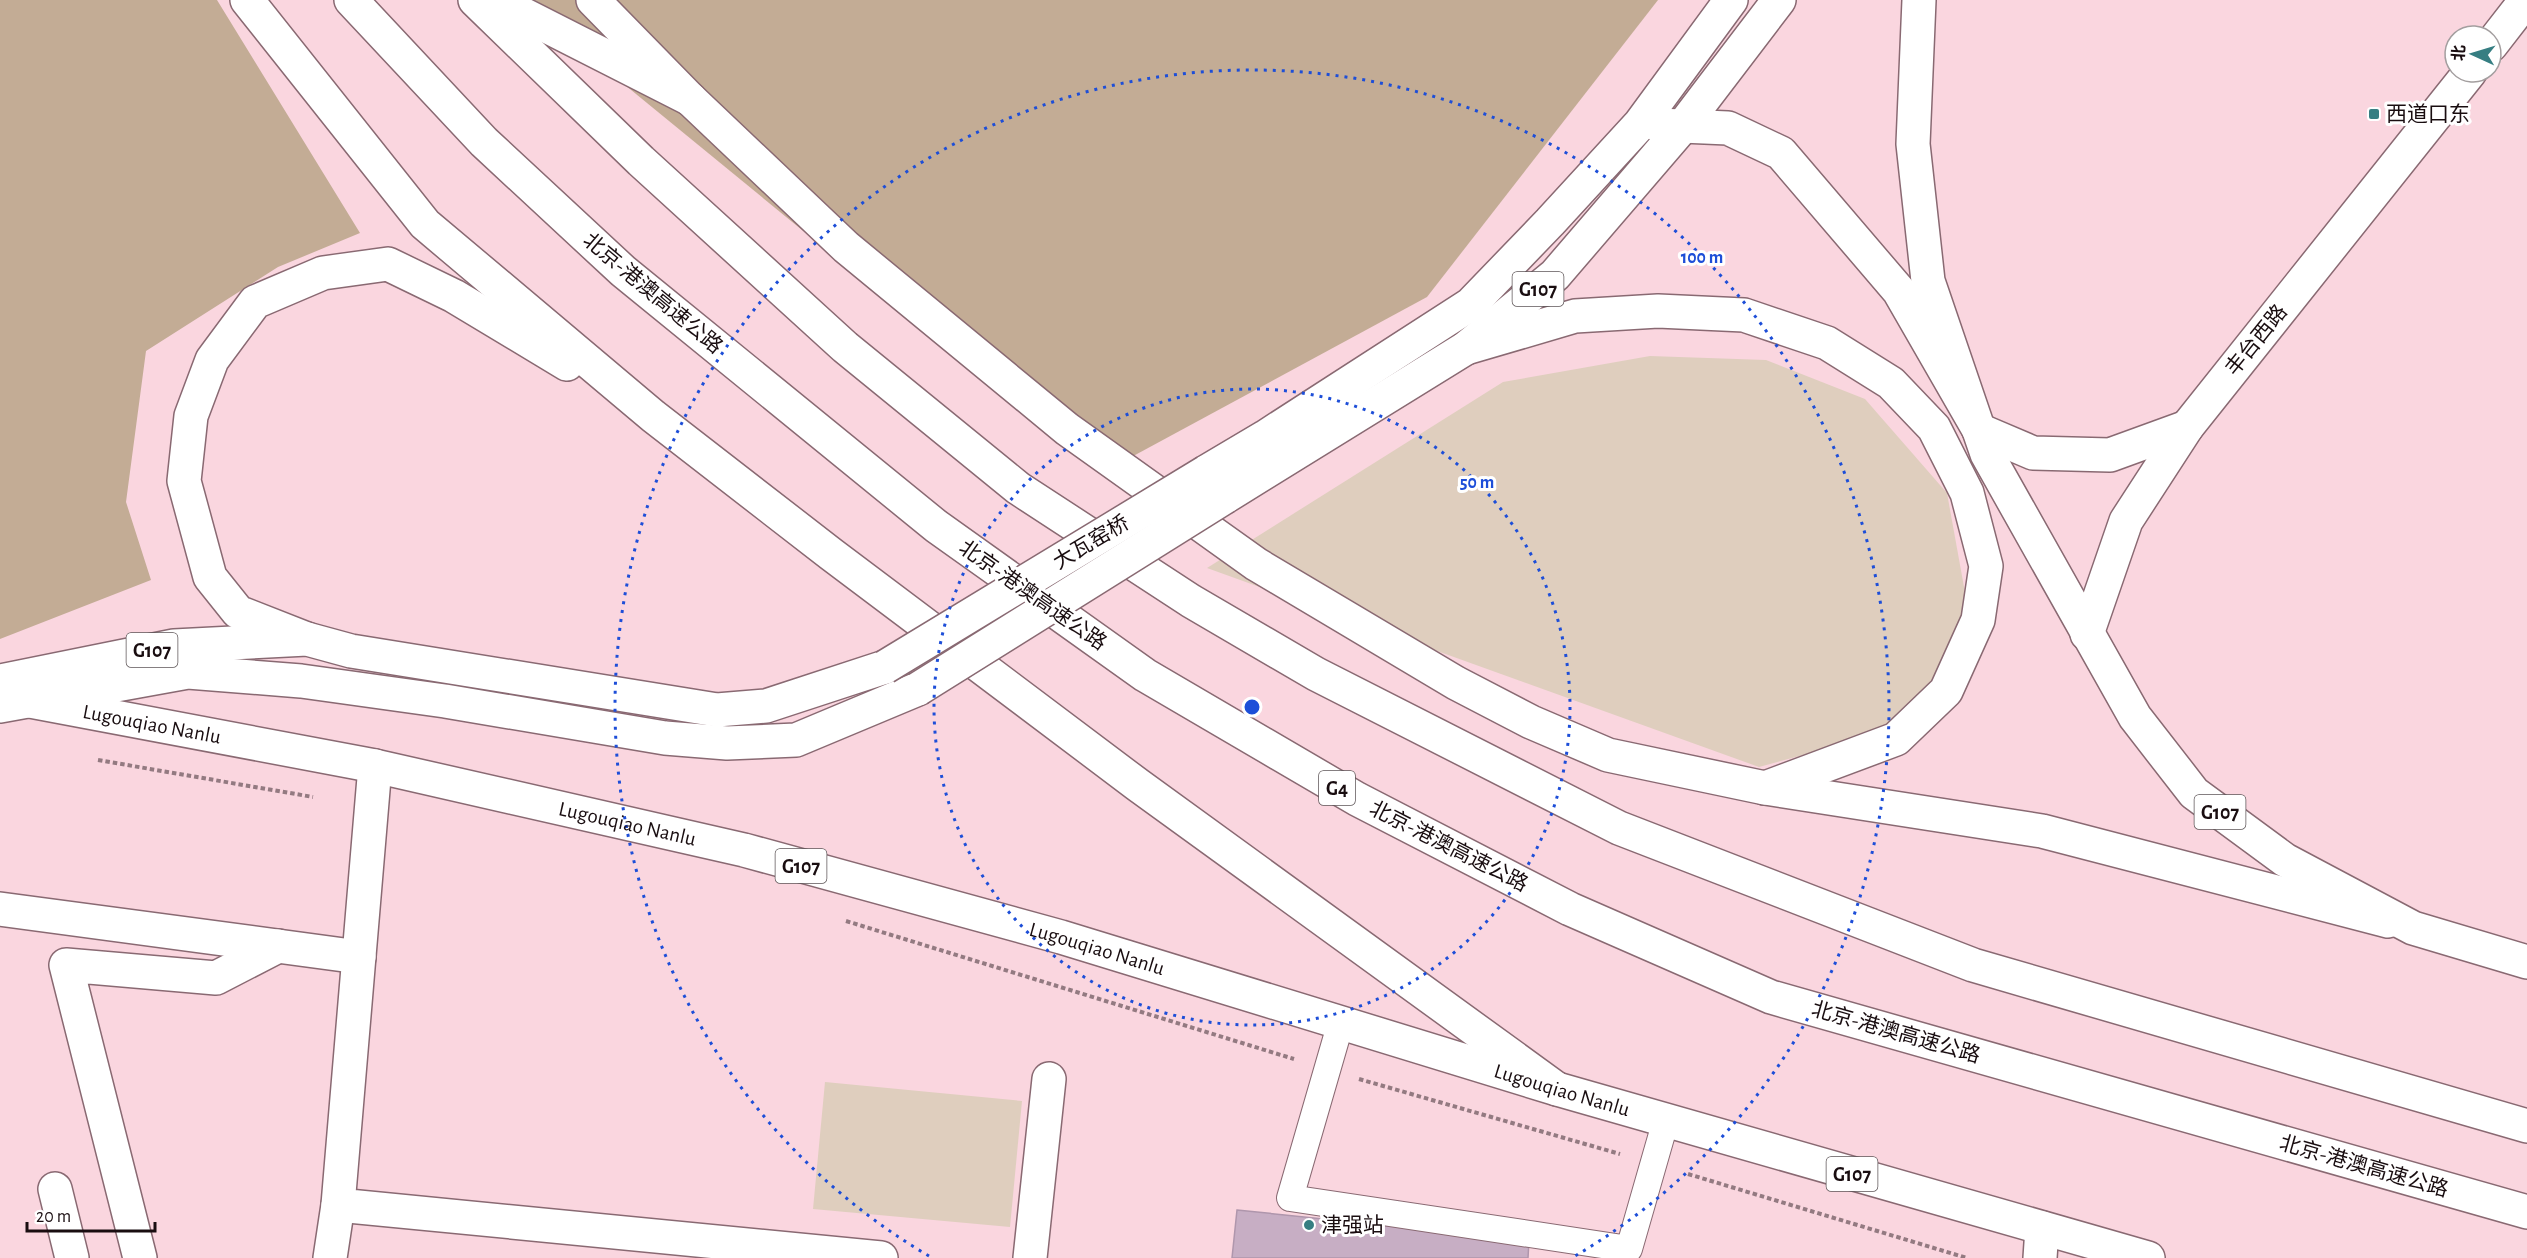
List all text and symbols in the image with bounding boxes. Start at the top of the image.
north arrow [2443,24,2503,84]
text: 北 [2449,44,2468,62]
place label: 西道口东 [2386,103,2470,125]
marker: 西道口东 [2367,107,2381,121]
street label: 北京-港澳高速公路 [579,229,727,357]
text: 100 m [1681,249,1723,267]
road number: G107 [1512,272,1564,306]
street label: 丰台西路 [2221,300,2291,380]
text: 50 m [1460,474,1494,492]
street label: 大瓦窑桥 [1049,511,1133,573]
street label: 北京-港澳高速公路 [955,536,1111,654]
road number: G107 [126,633,178,667]
centre of rings [1242,697,1262,717]
street label: Lugouqiao Nanlu [81,701,223,748]
road number: G4 [1319,771,1355,805]
road number: G107 [2194,795,2246,829]
street label: 北京-港澳高速公路 [1366,797,1532,895]
street label: Lugouqiao Nanlu [557,798,698,850]
road number: G107 [776,849,826,883]
street label: Lugouqiao Nanlu [1027,919,1167,979]
street label: 北京-港澳高速公路 [1809,997,1983,1067]
street label: Lugouqiao Nanlu [1492,1060,1632,1120]
street label: 北京-港澳高速公路 [2277,1131,2451,1201]
road number: G107 [1826,1157,1878,1191]
scale bar [27,1195,154,1233]
text: 20 m [36,1208,71,1226]
place label: 津强站 [1321,1214,1384,1236]
marker: 津强站 [1302,1218,1316,1232]

